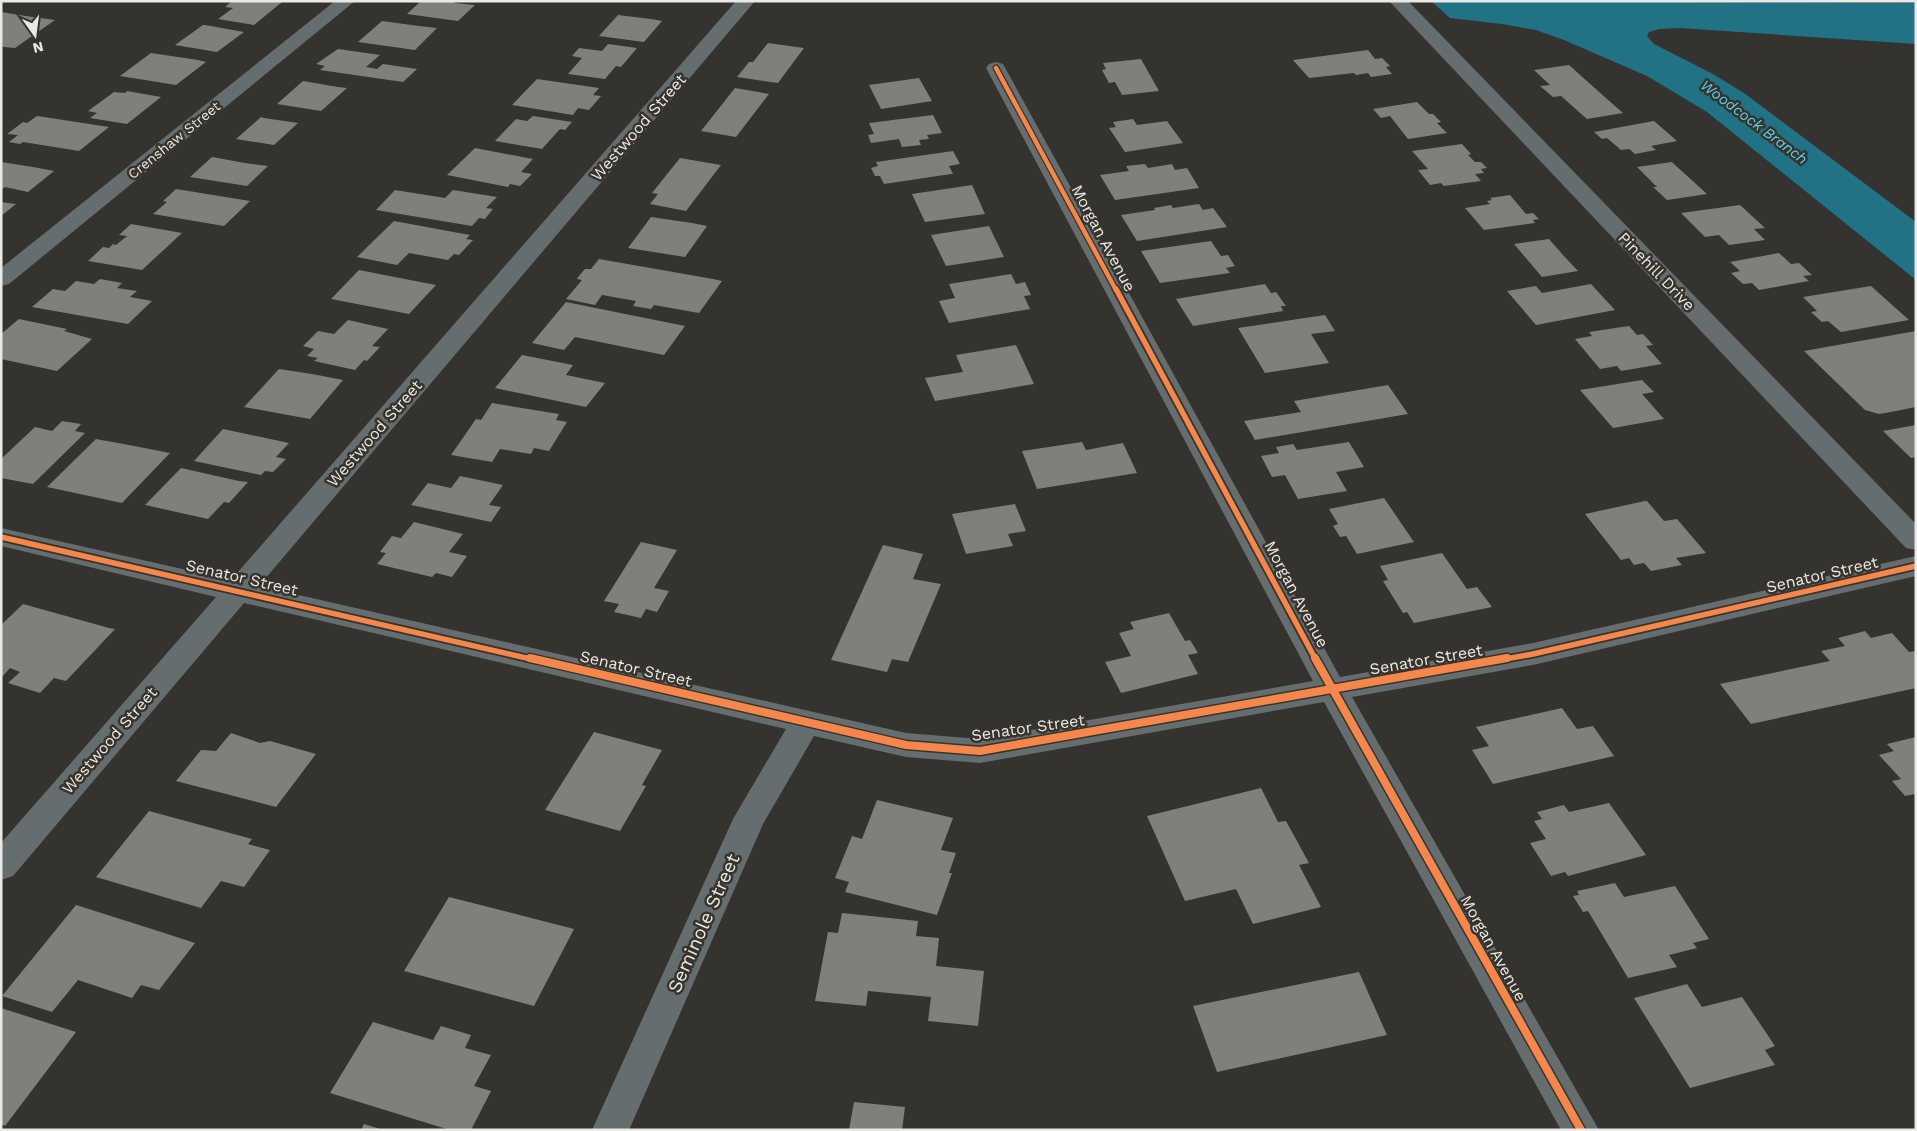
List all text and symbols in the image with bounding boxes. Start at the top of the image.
north arrow [10,10,60,60]
text: N [31,39,45,57]
street label: Westwood Street [587,70,690,185]
water label: Woodcock Branch [1697,76,1811,168]
street label: Crenshaw Street [125,98,223,182]
street label: Morgan Avenue [1067,182,1140,295]
street label: Pinehill Drive [1614,228,1699,315]
street label: Westwood Street [323,376,426,491]
street label: Morgan Avenue [1260,538,1333,651]
street label: Senator Street [1764,552,1880,597]
street label: Senator Street [184,555,300,600]
street label: Senator Street [1368,640,1484,679]
street label: Senator Street [578,646,694,691]
street label: Westwood Street [58,683,161,798]
street label: Senator Street [970,710,1086,745]
street label: Seminole Street [662,850,744,996]
street label: Morgan Avenue [1457,892,1531,1005]

